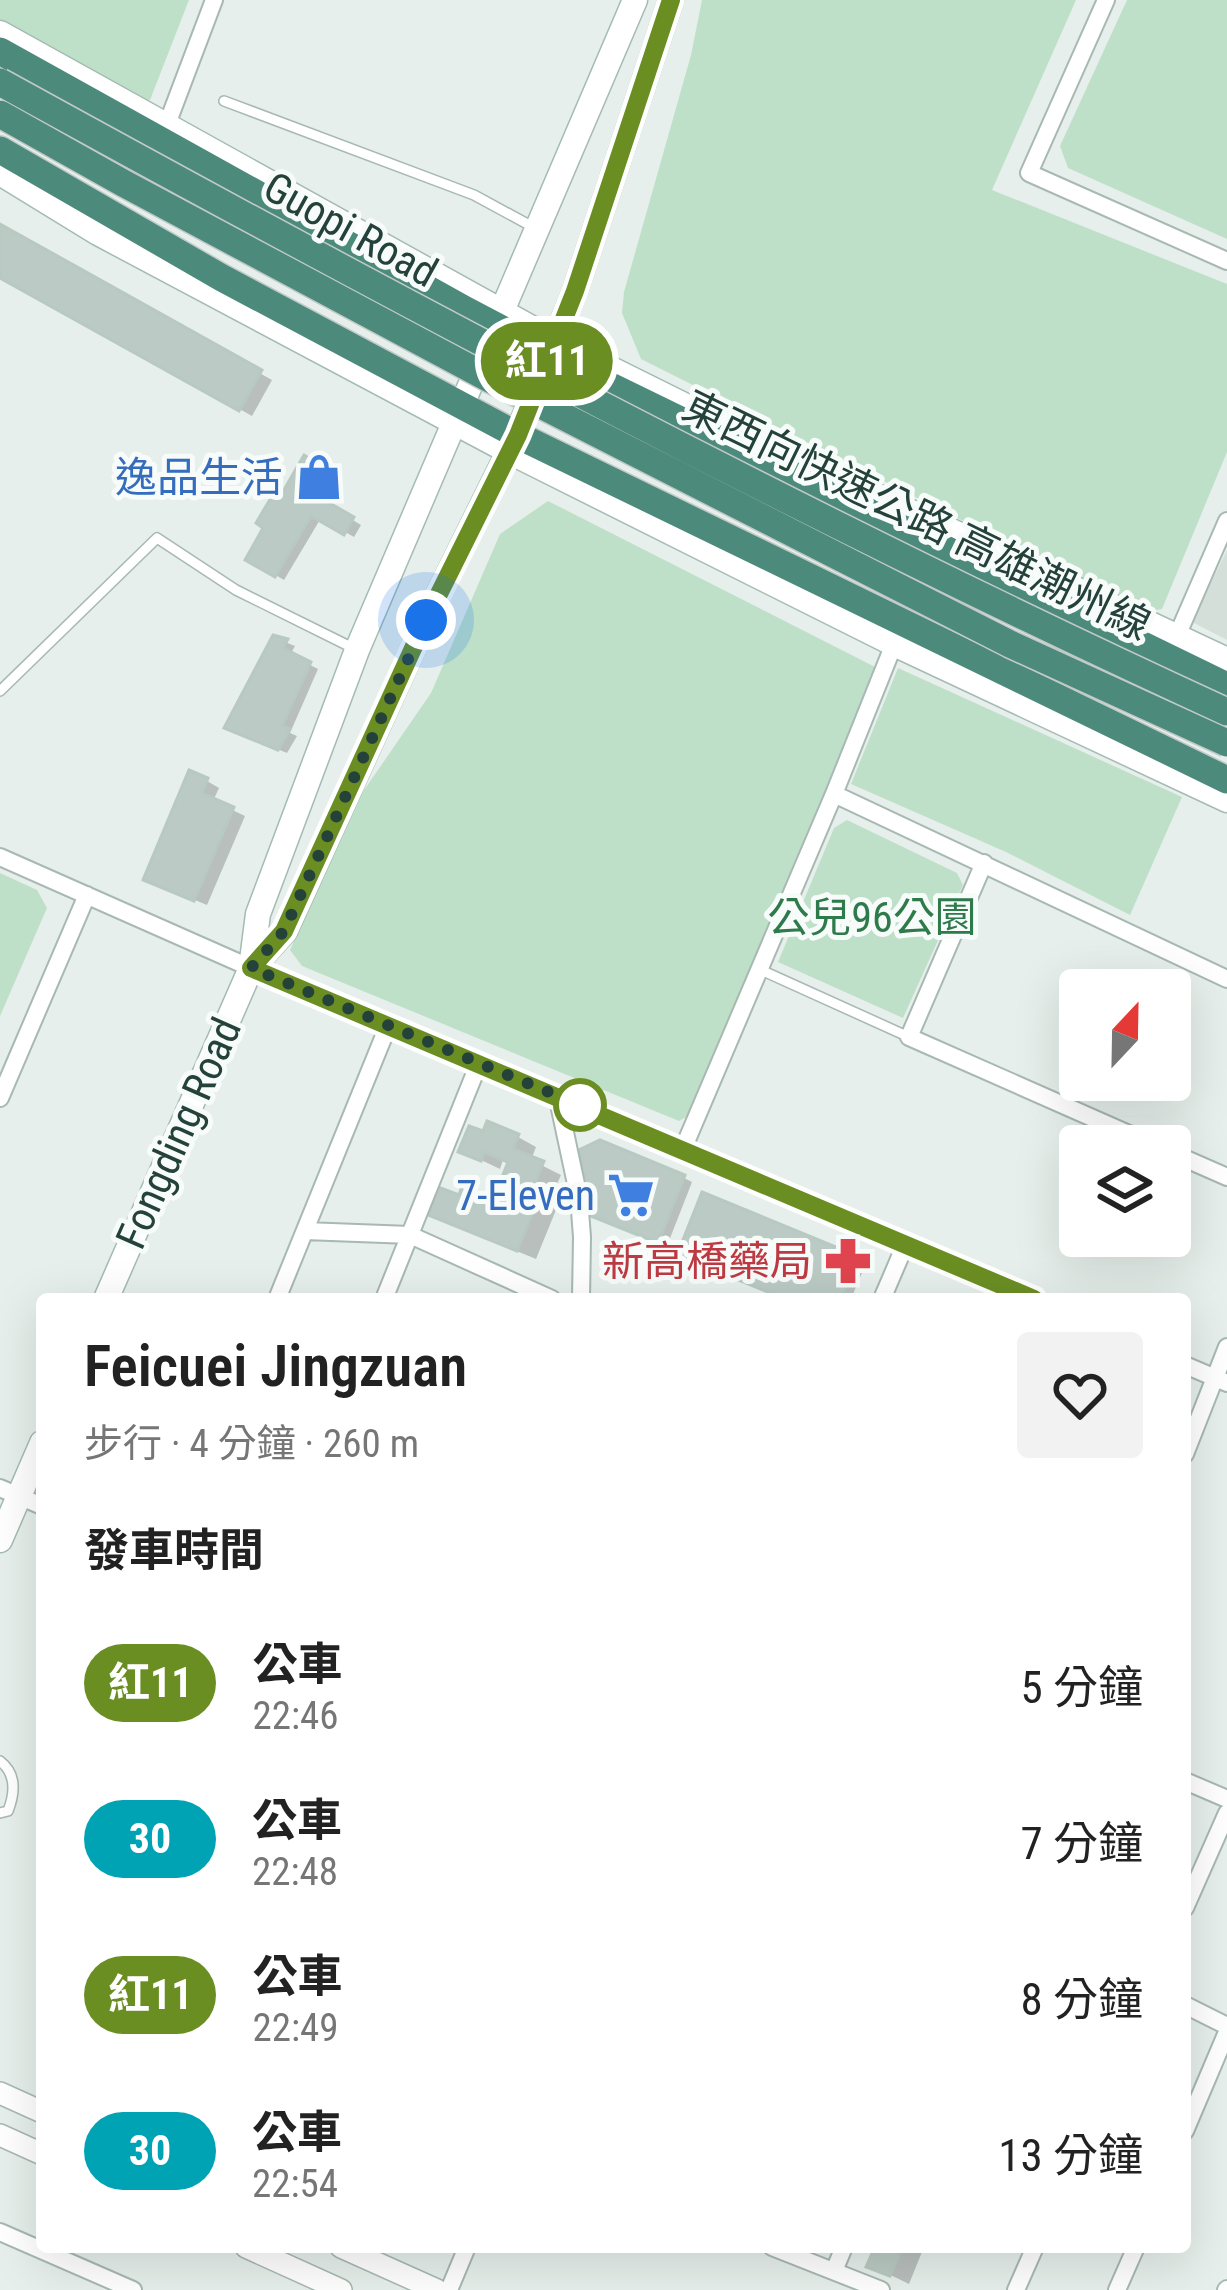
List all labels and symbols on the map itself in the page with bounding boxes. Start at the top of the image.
street label: Guopi Road [256,162,446,297]
line badge: 紅11 [478,322,616,400]
street label: 東西向快速公路 高雄潮州線 [675,381,1158,650]
shop icon: 逸品生活 [294,452,344,502]
place label: 逸品生活 [115,453,283,502]
your location [396,590,456,650]
park label: 公兒96公園 [767,893,977,942]
north arrow [1059,969,1191,1101]
street label: Fongding Road [106,1010,251,1256]
unlabelled marker [555,1080,605,1130]
supermarket icon: 7-Eleven [606,1170,656,1220]
place label: 7-Eleven [456,1171,595,1220]
pharmacy icon: 新高橋藥局 [823,1236,873,1286]
place label: 新高橋藥局 [602,1237,812,1286]

